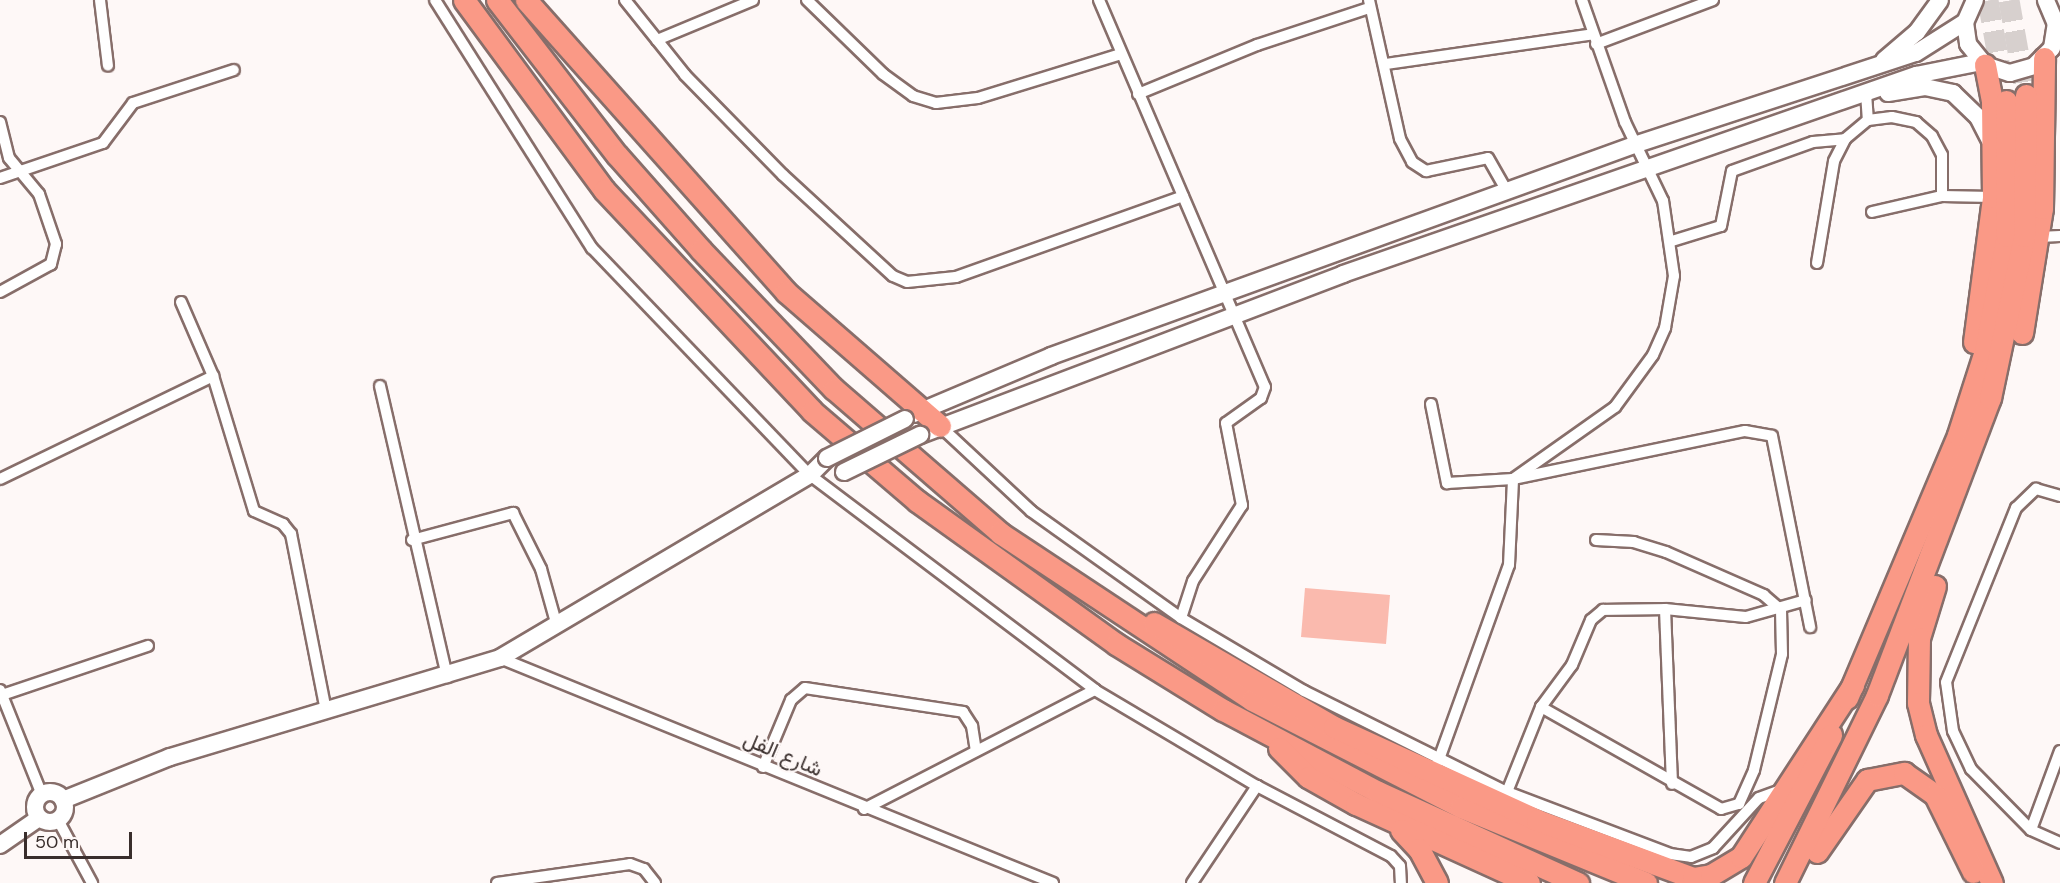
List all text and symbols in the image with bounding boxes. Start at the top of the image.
street label: شارع الفل [740,726,826,782]
scale bar [27,820,135,858]
text: 50 m [35,830,79,854]

